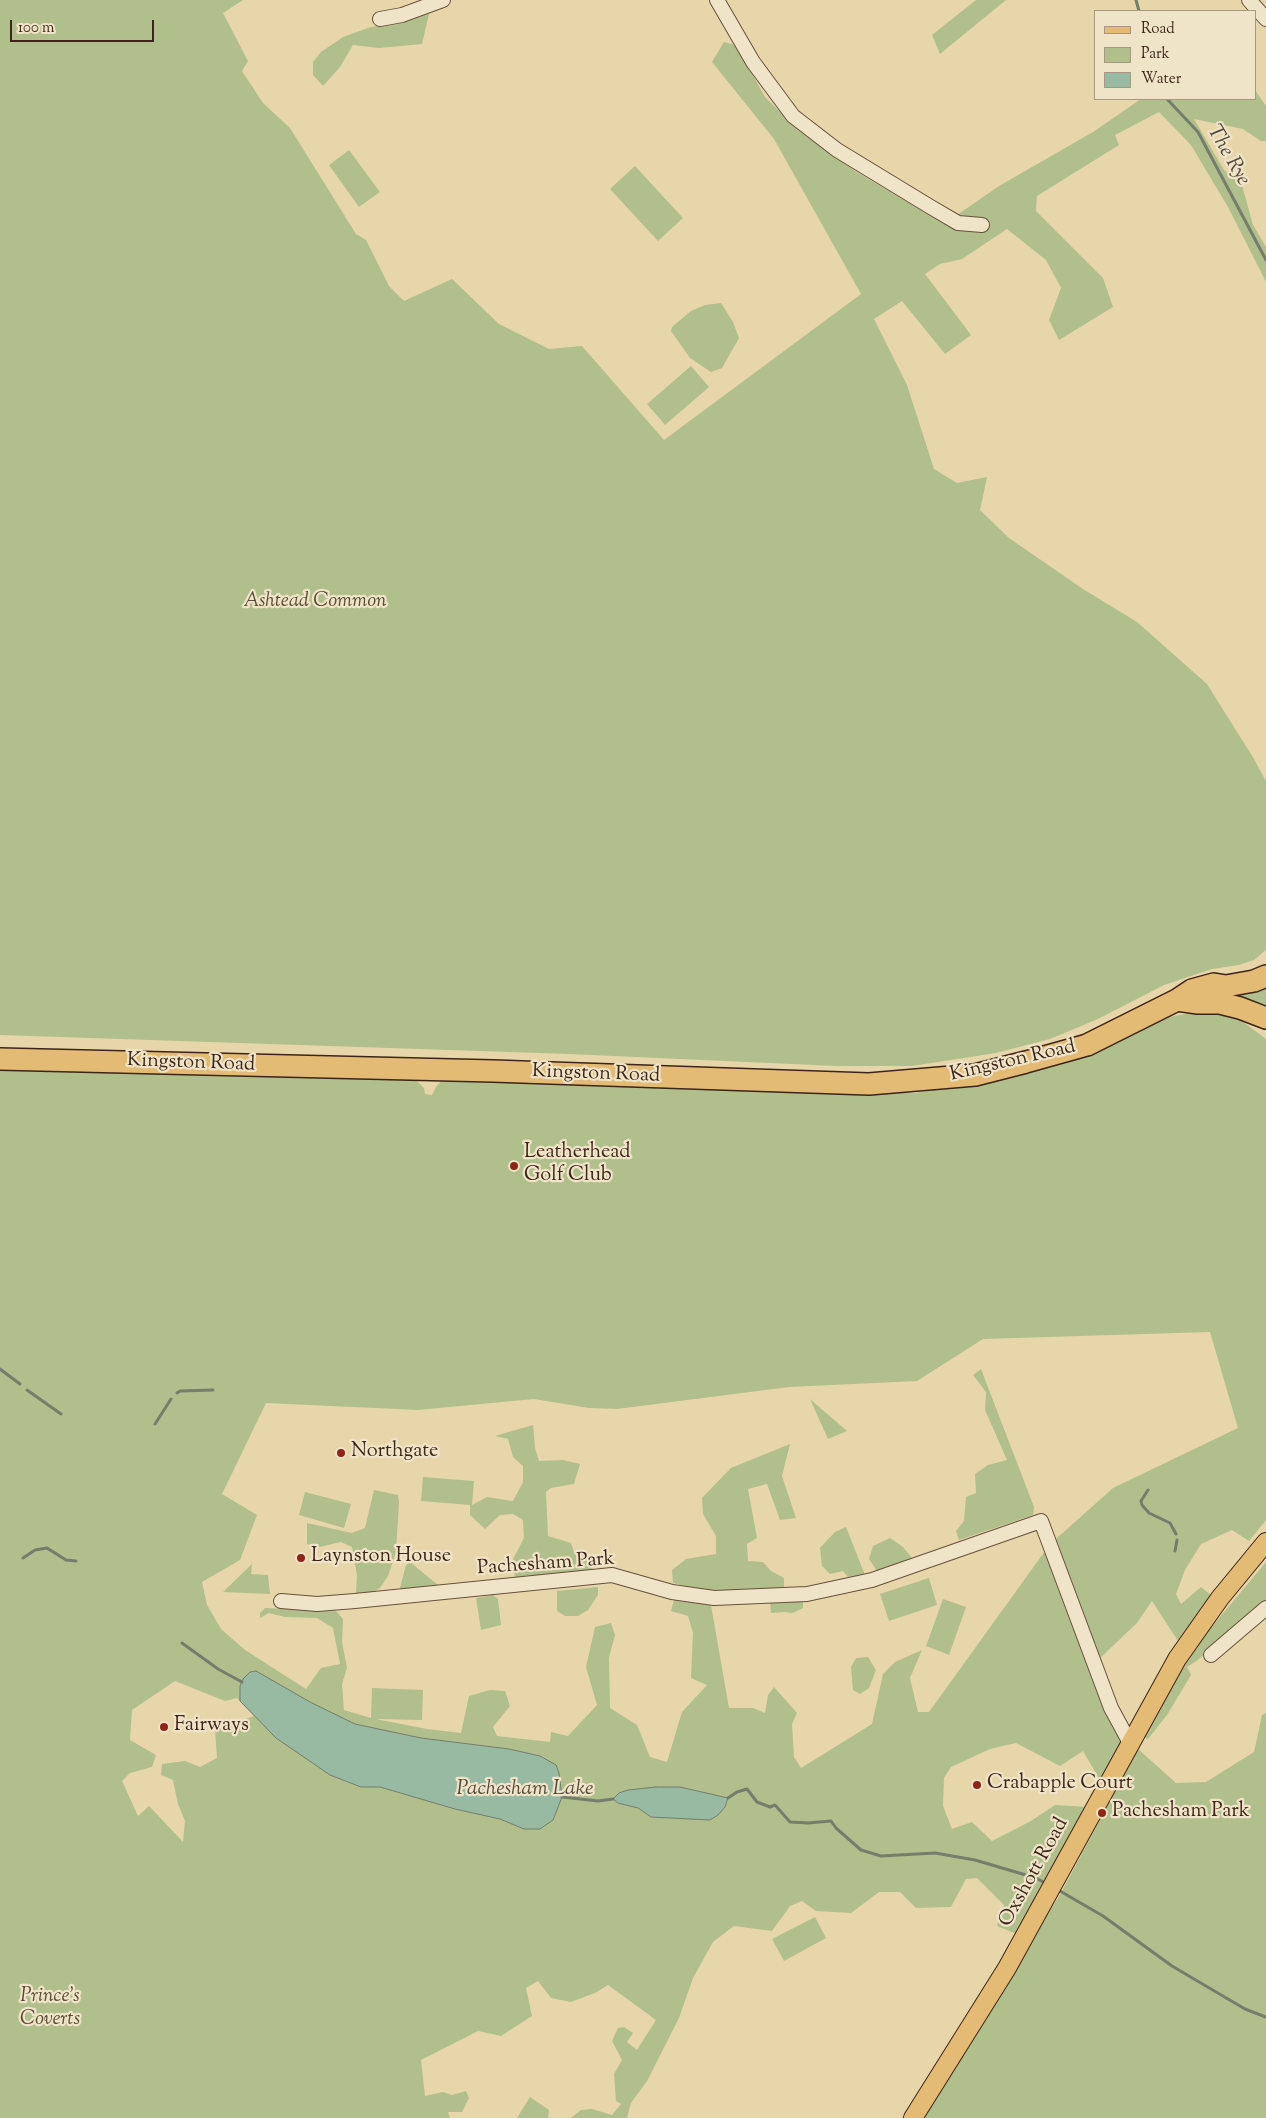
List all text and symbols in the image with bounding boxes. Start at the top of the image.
scale bar [12,10,156,42]
legend [1094,10,1256,100]
text: 100 m [18,18,54,39]
text: Road [1141,19,1175,40]
text: Park [1141,44,1170,65]
text: Water [1141,69,1181,90]
water label: The Rye [1200,121,1254,191]
park label: Ashtead Common [243,591,387,615]
street label: Kingston Road [948,1036,1078,1088]
street label: Kingston Road [127,1050,255,1078]
street label: Kingston Road [532,1061,660,1089]
place label: Leatherhead Golf Club [524,1142,631,1189]
marker: Leatherhead Golf Club [508,1160,520,1172]
place label: Northgate [351,1441,438,1465]
marker: Northgate [335,1447,347,1459]
place label: Laynston House [311,1546,451,1570]
street label: Pachesham Park [477,1548,615,1582]
marker: Laynston House [295,1552,307,1564]
place label: Fairways [174,1715,249,1739]
marker: Fairways [158,1721,170,1733]
place label: Crabapple Court [987,1773,1133,1797]
water label: Pachesham Lake [457,1777,593,1803]
marker: Crabapple Court [971,1779,983,1791]
place label: Pachesham Park [1112,1801,1250,1825]
marker: Pachesham Park [1096,1807,1108,1819]
street label: Oxshott Road [995,1814,1075,1932]
park label: Prince's Coverts [20,1986,80,2033]

